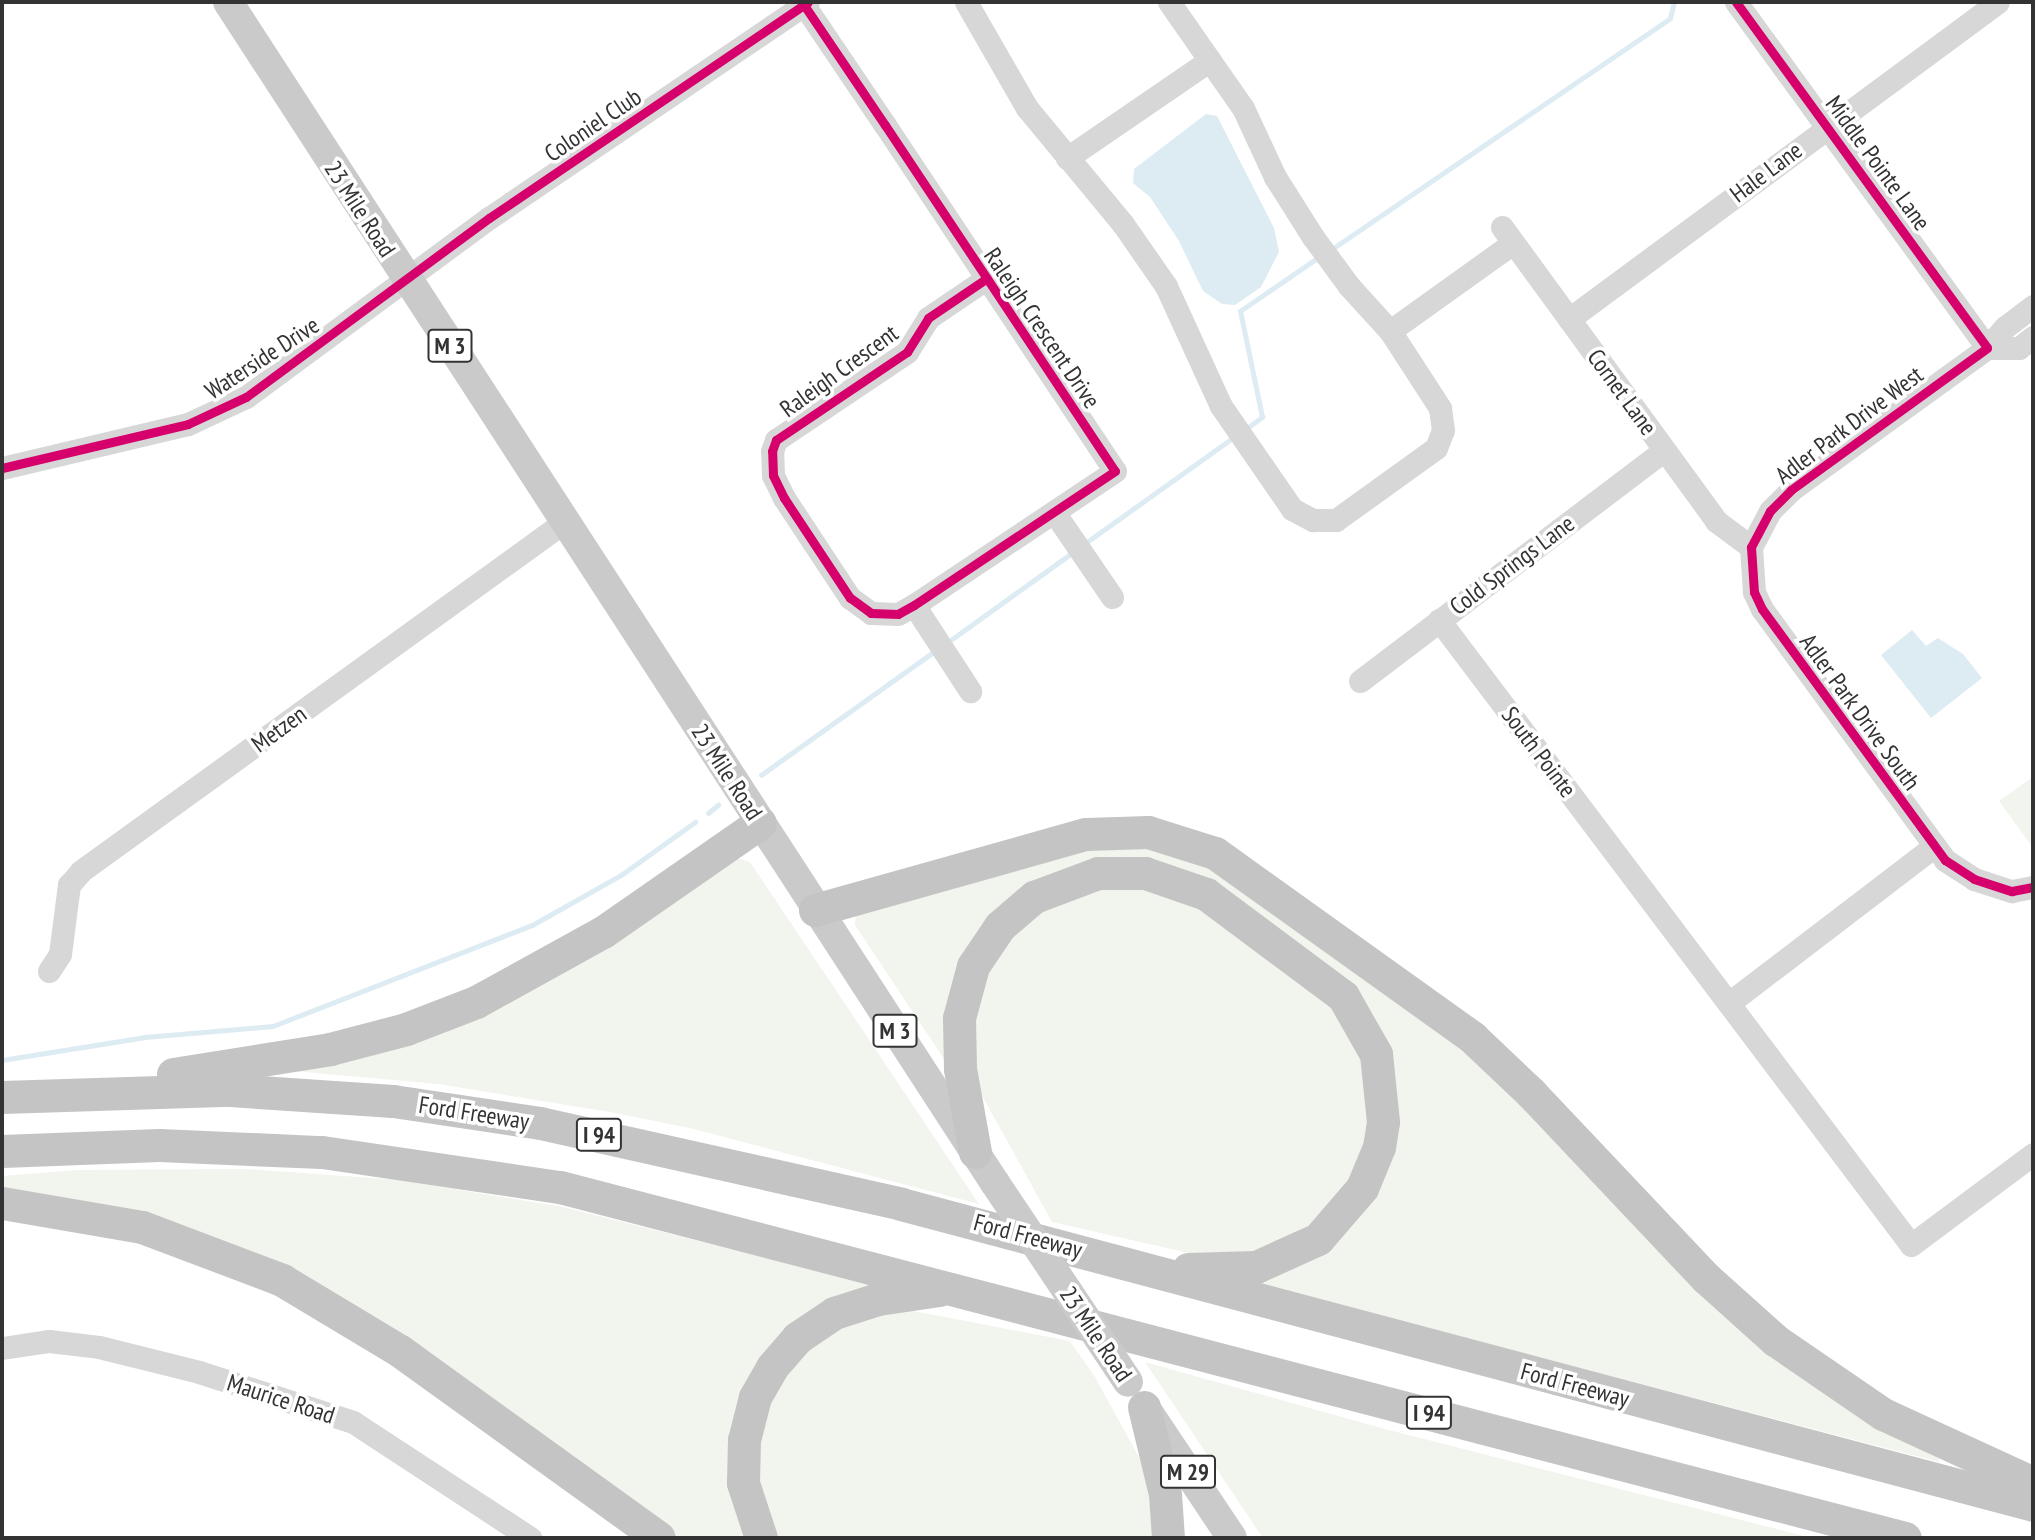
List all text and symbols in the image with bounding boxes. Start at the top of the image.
street label: Coloniel Club [539,82,647,168]
street label: Middle Pointe Lane [1820,90,1936,236]
street label: Hale Lane [1724,136,1808,208]
street label: 23 Mile Road [318,156,402,262]
street label: Raleigh Crescent Drive [978,242,1106,414]
street label: Waterside Drive [200,310,324,406]
street label: Raleigh Crescent [775,319,903,423]
road number: M 3 [427,326,473,366]
street label: Cornet Lane [1581,343,1663,441]
street label: Adler Park Drive West [1769,360,1929,490]
street label: Cold Springs Lane [1444,509,1580,621]
street label: Adler Park Drive South [1794,628,1926,796]
street label: Metzen [246,700,312,758]
street label: South Pointe [1496,701,1582,803]
street label: 23 Mile Road [685,719,769,825]
road number: M 3 [872,1012,918,1050]
street label: Ford Freeway [417,1090,531,1136]
road number: I 94 [574,1116,624,1154]
street label: Ford Freeway [971,1208,1085,1264]
street label: 23 Mile Road [1054,1281,1138,1387]
street label: Ford Freeway [1518,1357,1632,1413]
street label: Maurice Road [224,1368,338,1430]
road number: I 94 [1404,1394,1454,1432]
road number: M 29 [1160,1452,1216,1492]

